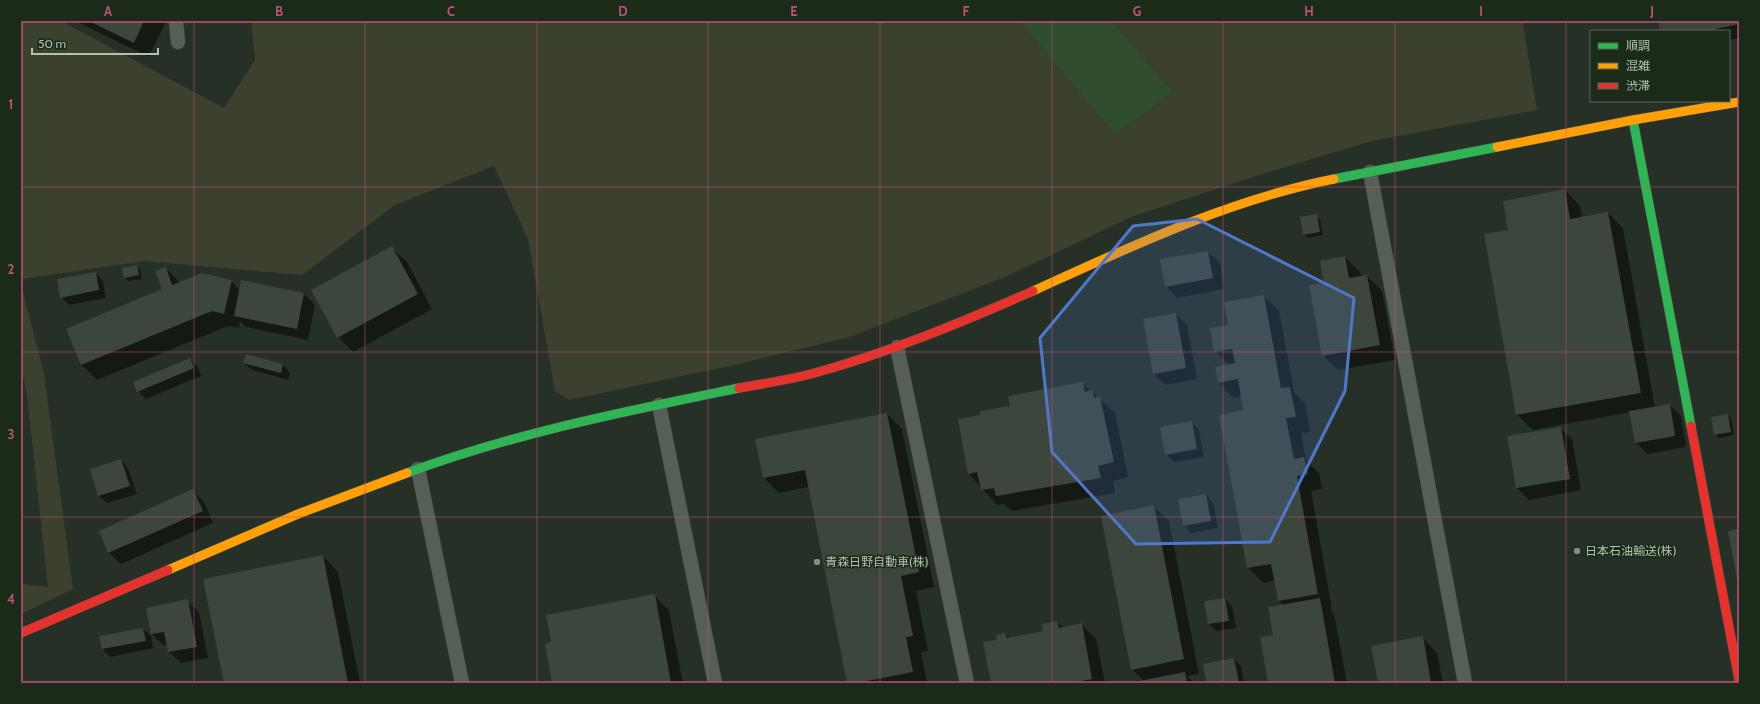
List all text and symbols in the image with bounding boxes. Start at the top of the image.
text: A [104,3,113,19]
text: B [275,3,283,19]
text: C [447,3,455,19]
text: D [618,3,628,19]
text: E [790,3,798,19]
text: F [963,3,970,19]
text: G [1133,3,1142,19]
text: H [1304,3,1314,19]
text: I [1479,3,1483,19]
text: J [1649,3,1654,19]
scale bar [32,30,158,56]
legend [1590,30,1730,102]
text: 50 m [38,36,66,51]
text: 順調 [1626,38,1650,53]
text: 混雑 [1626,58,1650,73]
text: 渋滞 [1626,78,1650,93]
text: 1 [9,96,13,112]
text: 2 [8,261,15,277]
text: 3 [7,426,15,442]
place label: 日本石油輸送(株) [1585,543,1677,558]
marker: 日本石油輸送(株) [1572,546,1582,556]
place label: 青森日野自動車(株) [825,554,929,569]
marker: 青森日野自動車(株) [812,557,822,567]
text: 4 [7,591,15,607]

